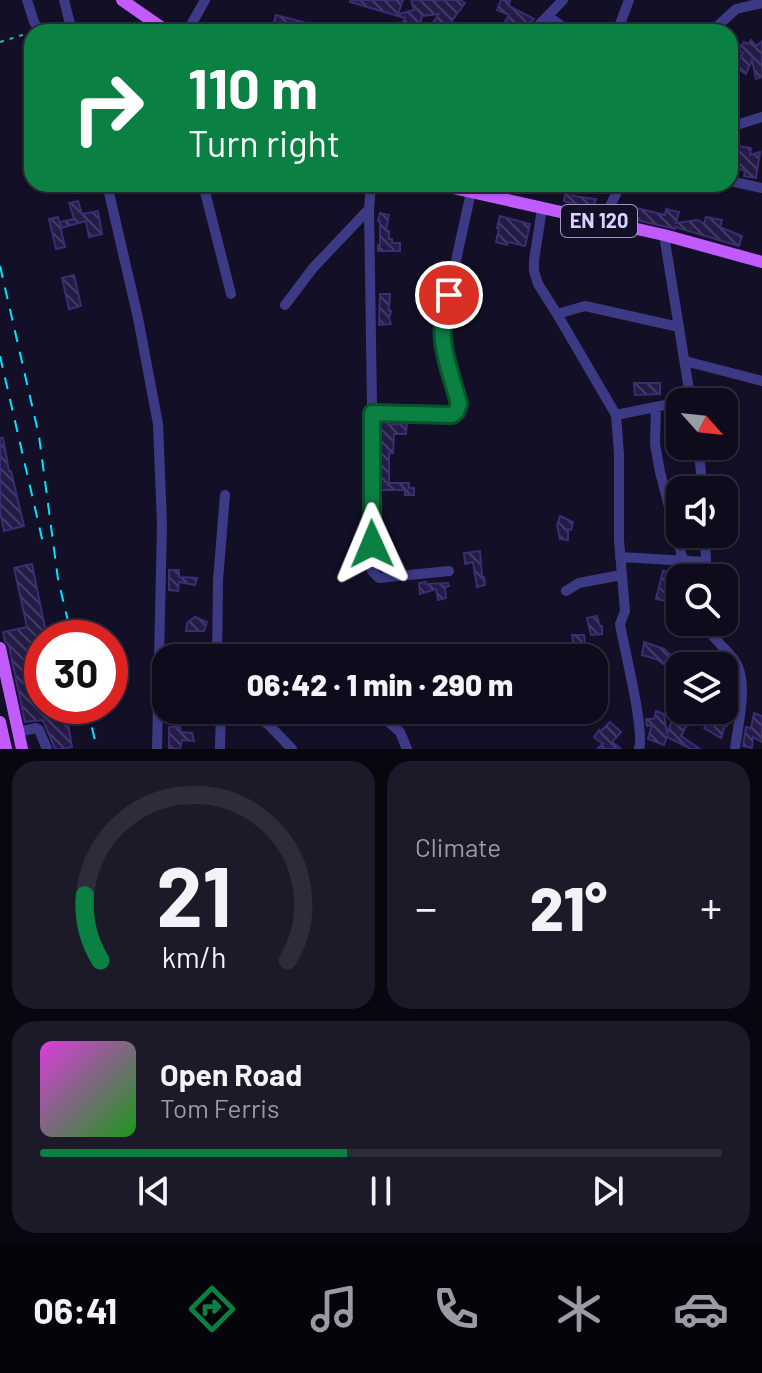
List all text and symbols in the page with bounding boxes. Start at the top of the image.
text: 110 m [188,53,318,120]
icon: right [56,56,160,160]
text: Turn right [188,121,340,164]
road number: EN 120 [561,205,637,237]
pin [415,261,483,329]
icon: arrive [427,273,471,317]
north arrow [666,388,738,460]
map controls [666,388,738,724]
button: sound [666,476,738,548]
position arrow [330,502,414,586]
button: search [666,564,738,636]
speed limit sign: 30 [24,620,128,724]
button: layers [666,652,738,724]
text: 06:42 · 1 min · 290 m [247,666,513,702]
text: Climate [415,831,501,862]
text: 21 [156,844,231,944]
text: 21° [530,871,607,943]
text: − [415,880,437,933]
text: + [700,880,722,933]
text: km/h [161,939,226,974]
text: Open Road [160,1056,302,1092]
text: Tom Ferris [160,1092,280,1123]
icon: previous [132,1169,176,1213]
icon: pause [359,1169,403,1213]
icon: next [586,1169,630,1213]
icon: directions [184,1281,240,1337]
icon: music [306,1281,362,1337]
icon: phone [428,1281,484,1337]
icon: climate [551,1281,607,1337]
icon: car [673,1281,729,1337]
text: 06:41 [33,1288,117,1331]

